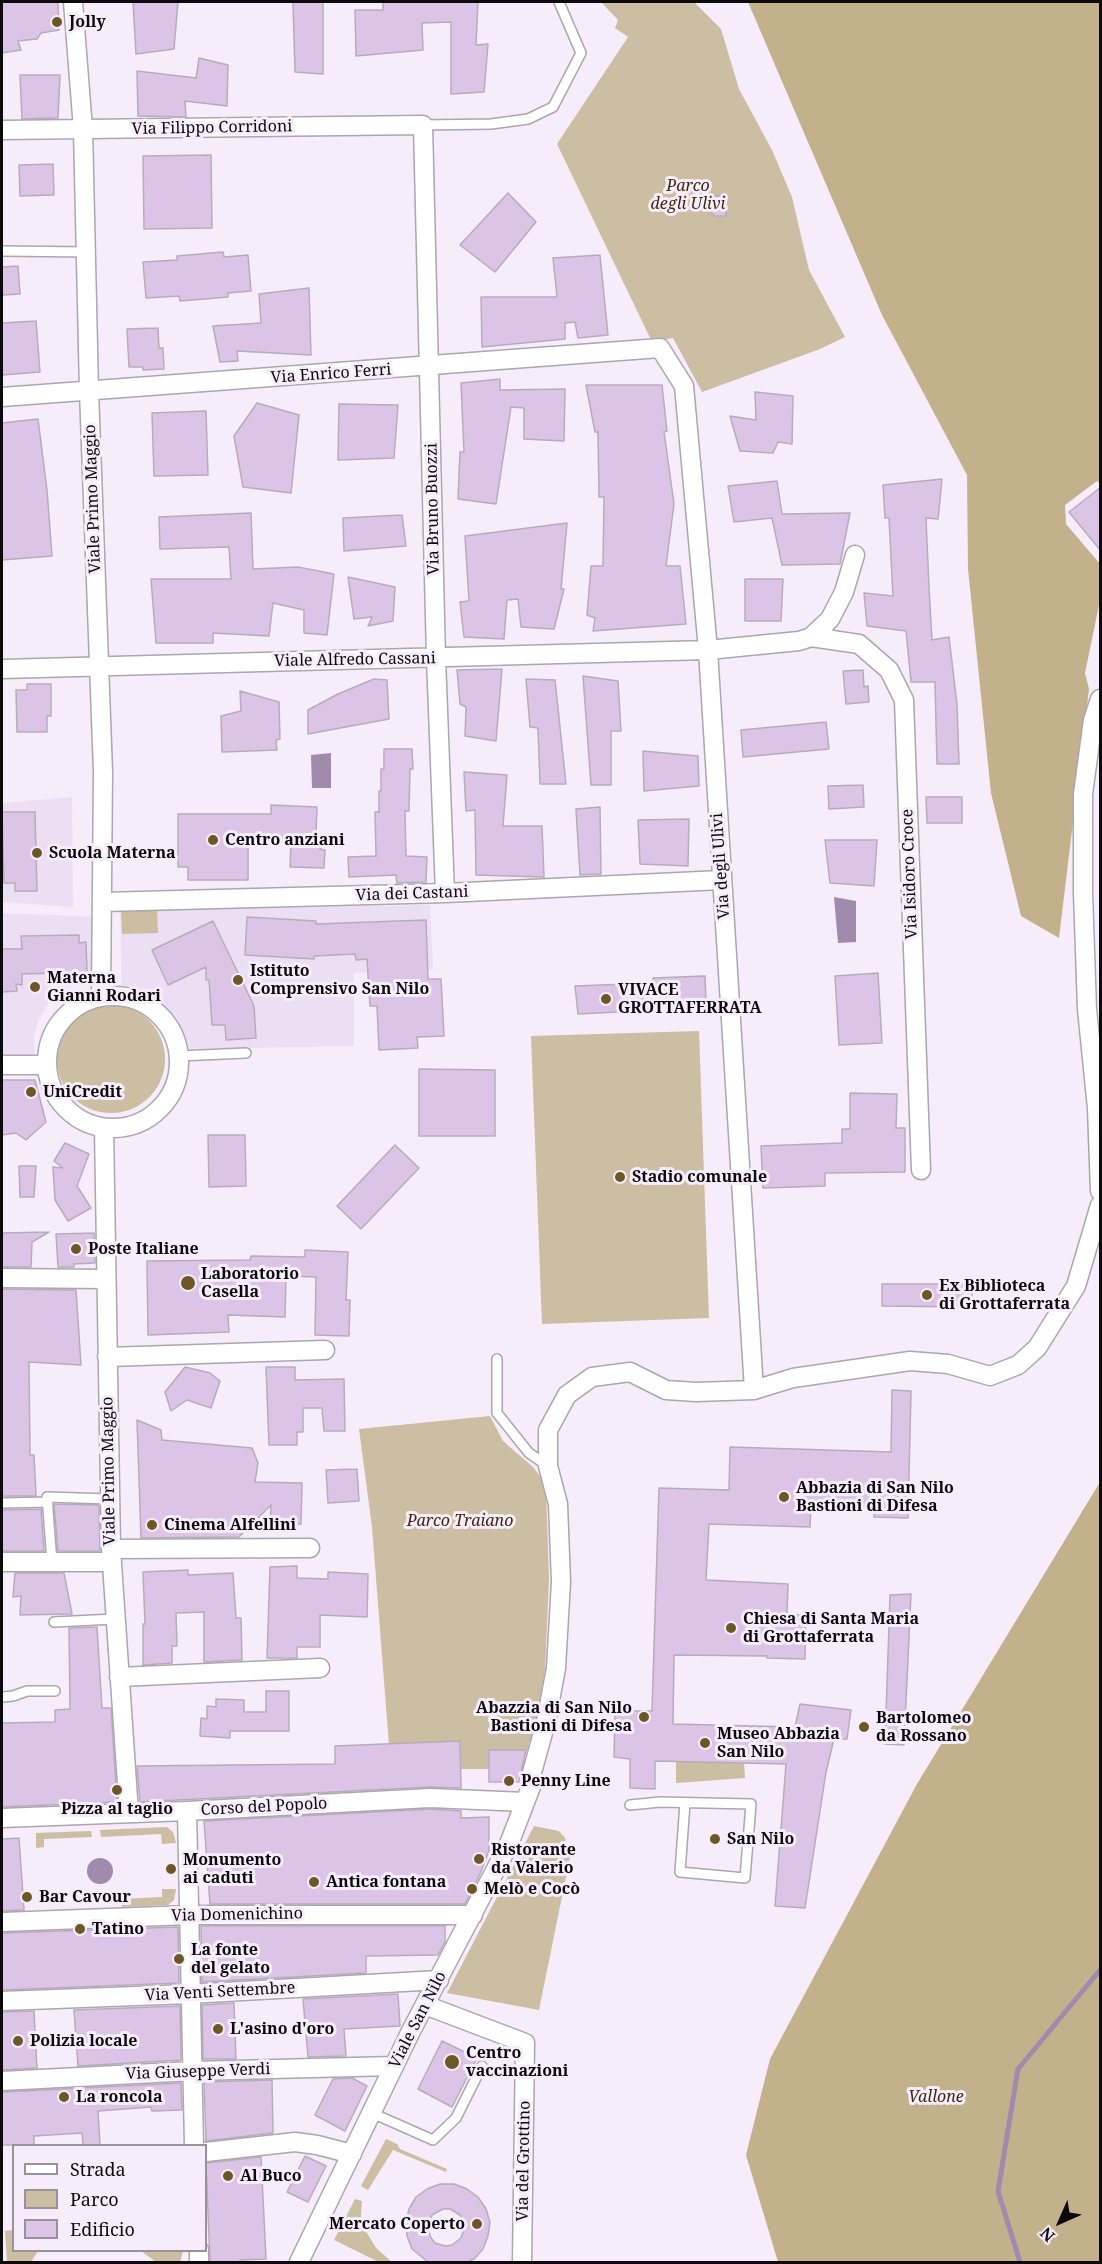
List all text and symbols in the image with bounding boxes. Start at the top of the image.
place label: Jolly [69,12,106,32]
marker: Jolly [50,15,64,29]
street label: Via Filippo Corridoni [132,117,292,139]
park label: Parco degli Ulivi [651,176,725,214]
street label: Via Enrico Ferri [270,360,392,388]
street label: Viale Primo Maggio [81,424,105,574]
street label: Via Bruno Buozzi [422,443,444,575]
street label: Viale Alfredo Cassani [274,649,436,671]
street label: Via Isidoro Croce [898,809,922,939]
street label: Via degli Ulivi [708,812,734,920]
place label: Centro anziani [225,830,345,850]
marker: Centro anziani [206,833,220,847]
place label: Scuola Materna [49,843,176,863]
marker: Scuola Materna [30,846,44,860]
street label: Via dei Castani [355,882,469,906]
place label: Istituto Comprensivo San Nilo [250,961,429,999]
place label: Materna Gianni Rodari [47,968,161,1006]
marker: Istituto Comprensivo San Nilo [231,973,245,987]
marker: Materna Gianni Rodari [28,980,42,994]
place label: VIVACE GROTTAFERRATA [618,980,761,1018]
marker: VIVACE GROTTAFERRATA [599,992,613,1006]
place label: UniCredit [43,1082,122,1102]
marker: UniCredit [24,1085,38,1099]
place label: Stadio comunale [632,1167,767,1187]
marker: Stadio comunale [613,1170,627,1184]
place label: Poste Italiane [88,1239,199,1259]
marker: Poste Italiane [69,1242,83,1256]
place label: Laboratorio Casella [201,1264,299,1302]
marker: Laboratorio Casella [179,1274,197,1292]
place label: Ex Biblioteca di Grottaferrata [939,1276,1070,1314]
marker: Ex Biblioteca di Grottaferrata [920,1288,934,1302]
street label: Viale Primo Maggio [98,1396,120,1546]
place label: Abbazia di San Nilo Bastioni di Difesa [796,1478,954,1516]
marker: Abbazia di San Nilo Bastioni di Difesa [777,1490,791,1504]
park label: Parco Traiano [407,1511,513,1531]
place label: Cinema Alfellini [164,1515,296,1535]
marker: Cinema Alfellini [145,1518,159,1532]
place label: Chiesa di Santa Maria di Grottaferrata [743,1609,919,1647]
marker: Chiesa di Santa Maria di Grottaferrata [724,1621,738,1635]
place label: Abazzia di San Nilo Bastioni di Difesa [476,1698,632,1736]
place label: Bartolomeo da Rossano [876,1708,971,1746]
marker: Abazzia di San Nilo Bastioni di Difesa [637,1710,651,1724]
marker: Bartolomeo da Rossano [857,1720,871,1734]
place label: Museo Abbazia San Nilo [717,1724,840,1762]
marker: Museo Abbazia San Nilo [698,1736,712,1750]
place label: Penny Line [521,1771,611,1791]
marker: Penny Line [502,1774,516,1788]
marker: Pizza al taglio [110,1783,124,1797]
street label: Corso del Popolo [200,1794,328,1820]
place label: Pizza al taglio [61,1799,173,1819]
place label: San Nilo [727,1829,794,1849]
marker: San Nilo [708,1832,722,1846]
place label: Ristorante da Valerio [491,1840,576,1878]
place label: Monumento ai caduti [183,1850,281,1888]
marker: Ristorante da Valerio [472,1852,486,1866]
marker: Monumento ai caduti [164,1862,178,1876]
place label: Antica fontana [326,1872,446,1892]
marker: Antica fontana [307,1875,321,1889]
place label: Melò e Cocò [484,1879,580,1899]
marker: Melò e Cocò [465,1882,479,1896]
place label: Bar Cavour [39,1887,131,1907]
marker: Bar Cavour [20,1890,34,1904]
street label: Via Domenichino [171,1904,303,1926]
place label: Tatino [92,1919,144,1939]
marker: Tatino [73,1922,87,1936]
place label: La fonte del gelato [191,1940,270,1978]
marker: La fonte del gelato [172,1952,186,1966]
street label: Viale San Nilo [385,1968,451,2072]
street label: Via Venti Settembre [144,1978,296,2006]
place label: L'asino d'oro [230,2019,334,2039]
marker: L'asino d'oro [211,2022,225,2036]
place label: Polizia locale [30,2031,137,2051]
marker: Polizia locale [11,2034,25,2048]
place label: Centro vaccinazioni [466,2043,568,2081]
marker: Centro vaccinazioni [443,2053,461,2071]
street label: Via Giuseppe Verdi [125,2060,271,2084]
place label: La roncola [76,2087,163,2107]
park label: Vallone [908,2087,964,2107]
marker: La roncola [57,2090,71,2104]
street label: Via del Grottino [513,2100,535,2222]
legend [12,2144,207,2252]
text: Strada [70,2157,126,2181]
place label: Al Buco [240,2166,302,2186]
marker: Al Buco [221,2169,235,2183]
text: Parco [70,2187,119,2211]
north arrow [1030,2192,1090,2252]
place label: Mercato Coperto [329,2214,465,2234]
text: Edificio [70,2217,135,2241]
marker: Mercato Coperto [470,2217,484,2231]
text: N [1035,2222,1060,2247]

